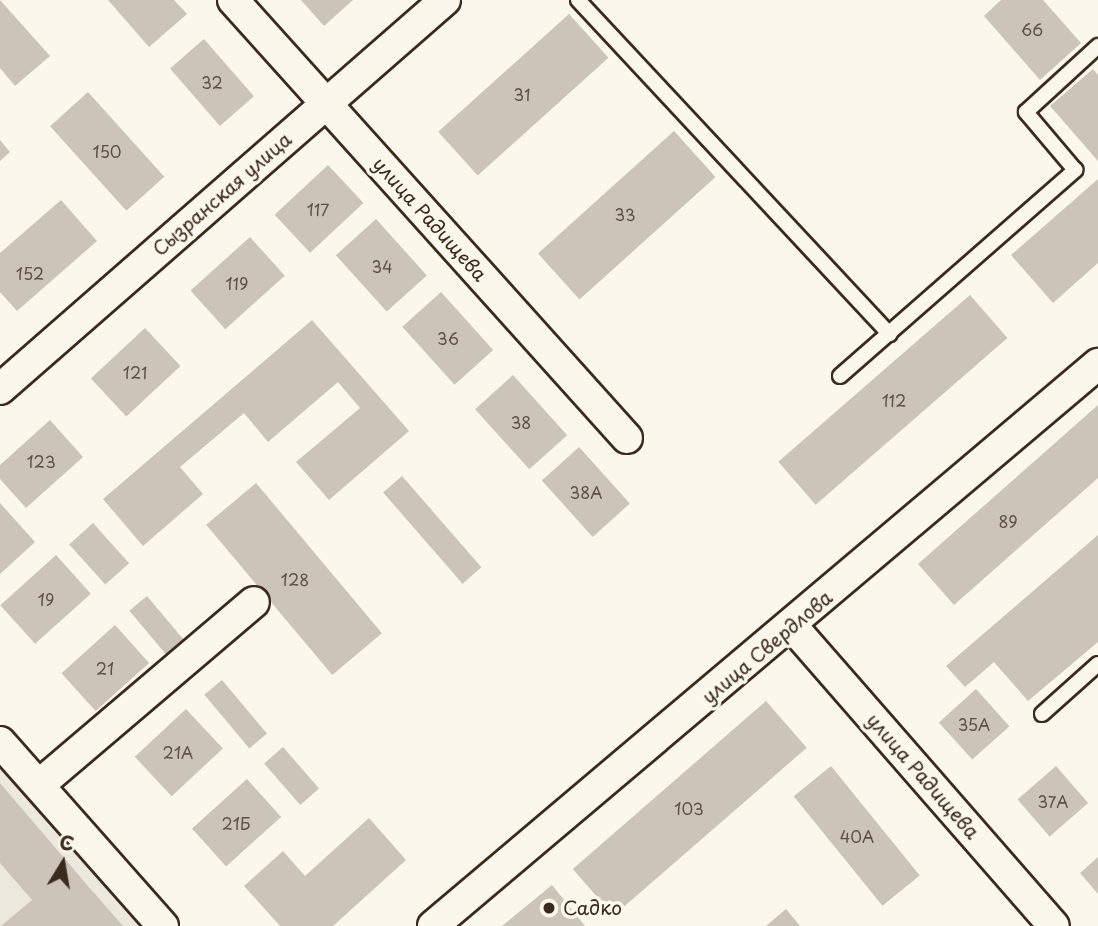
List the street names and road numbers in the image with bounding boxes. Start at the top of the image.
street label: Сызранская улица [148,127,296,261]
street label: улица Радищева [368,152,492,286]
street label: улица Свердлова [697,586,837,708]
street label: улица Радищева [862,708,984,844]

